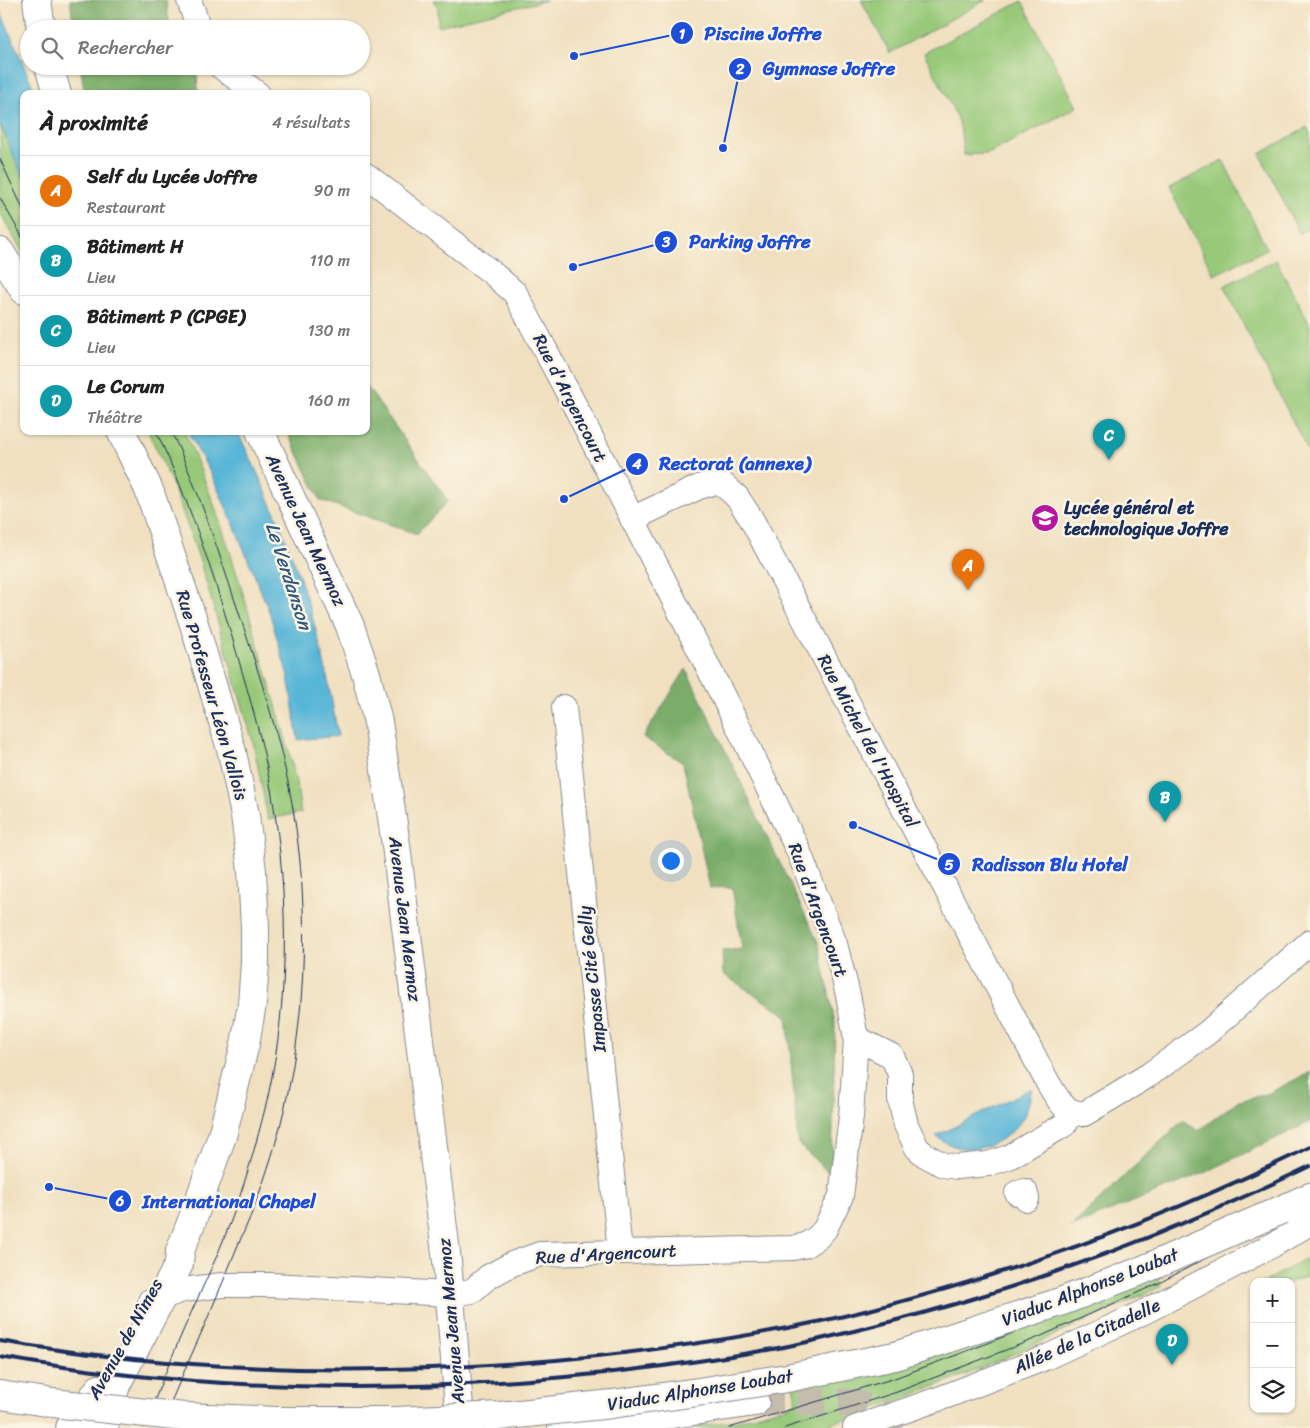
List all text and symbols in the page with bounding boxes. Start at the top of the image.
callout: Piscine Joffre [669,16,832,50]
text: Piscine Joffre [704,17,822,50]
search box [20,20,370,75]
text: 1 [679,21,686,47]
text: Rechercher [78,31,173,64]
icon: search [38,34,66,62]
callout: Gymnase Joffre [728,52,905,86]
text: Gymnase Joffre [762,52,895,85]
text: 2 [735,56,745,82]
text: À proximité [40,104,148,142]
text: 4 résultats [272,108,350,137]
text: Self du Lycée Joffre [87,160,257,193]
text: A [51,176,61,205]
text: 90 m [314,176,350,205]
text: Restaurant [87,193,166,222]
callout: Parking Joffre [654,225,821,259]
text: Parking Joffre [689,225,811,258]
text: 3 [661,229,671,255]
text: Bâtiment H [87,230,183,263]
text: B [51,246,61,275]
text: 110 m [310,246,350,275]
text: Lieu [87,263,116,292]
text: Bâtiment P (CPGE) [87,300,245,333]
text: C [51,316,61,345]
text: 130 m [308,316,350,345]
street label: Rue d'Argencourt [524,328,616,468]
text: Lieu [87,333,116,362]
text: Le Corum [87,370,165,403]
text: D [51,386,61,415]
text: 160 m [307,386,350,415]
text: Théâtre [87,403,142,432]
pin: C [1093,419,1125,460]
street label: Avenue Jean Mermoz [256,447,356,612]
callout: Rectorat (annexe) [624,447,820,481]
text: Rectorat (annexe) [658,447,812,480]
text: 4 [631,451,642,477]
place label: Lycée général et technologique Joffre [1064,492,1229,545]
school or university icon: Lycée général et technologique Joffre [1030,503,1060,533]
water label: Le Verdanson [256,518,322,635]
pin: A [952,549,984,590]
street label: Rue Professeur Léon Vallois [167,586,258,805]
street label: Rue Michel de l'Hospital [809,648,928,835]
pin: B [1149,781,1181,822]
street label: Avenue Jean Mermoz [379,834,431,1004]
street label: Rue d'Argencourt [779,838,857,982]
callout: Radisson Blu Hotel [937,847,1138,881]
your location [658,848,684,874]
text: Radisson Blu Hotel [971,848,1129,881]
text: 5 [944,852,954,878]
street label: Impasse Cité Gelly [568,904,616,1055]
callout: International Chapel [107,1184,326,1218]
text: International Chapel [141,1185,317,1218]
text: 6 [115,1188,125,1214]
street label: Rue d'Argencourt [535,1234,677,1274]
street label: Avenue Jean Mermoz [428,1236,474,1406]
street label: Viaduc Alphonse Loubat [997,1238,1184,1335]
street label: Avenue de Nîmes [78,1272,172,1407]
map controls [1250,1278,1295,1413]
button: + [1250,1278,1295,1323]
street label: Allée de la Citadelle [1007,1289,1166,1383]
button: − [1250,1323,1295,1368]
pin: D [1156,1324,1188,1365]
street label: Viaduc Alphonse Loubat [605,1359,796,1420]
button: layers [1250,1368,1295,1413]

